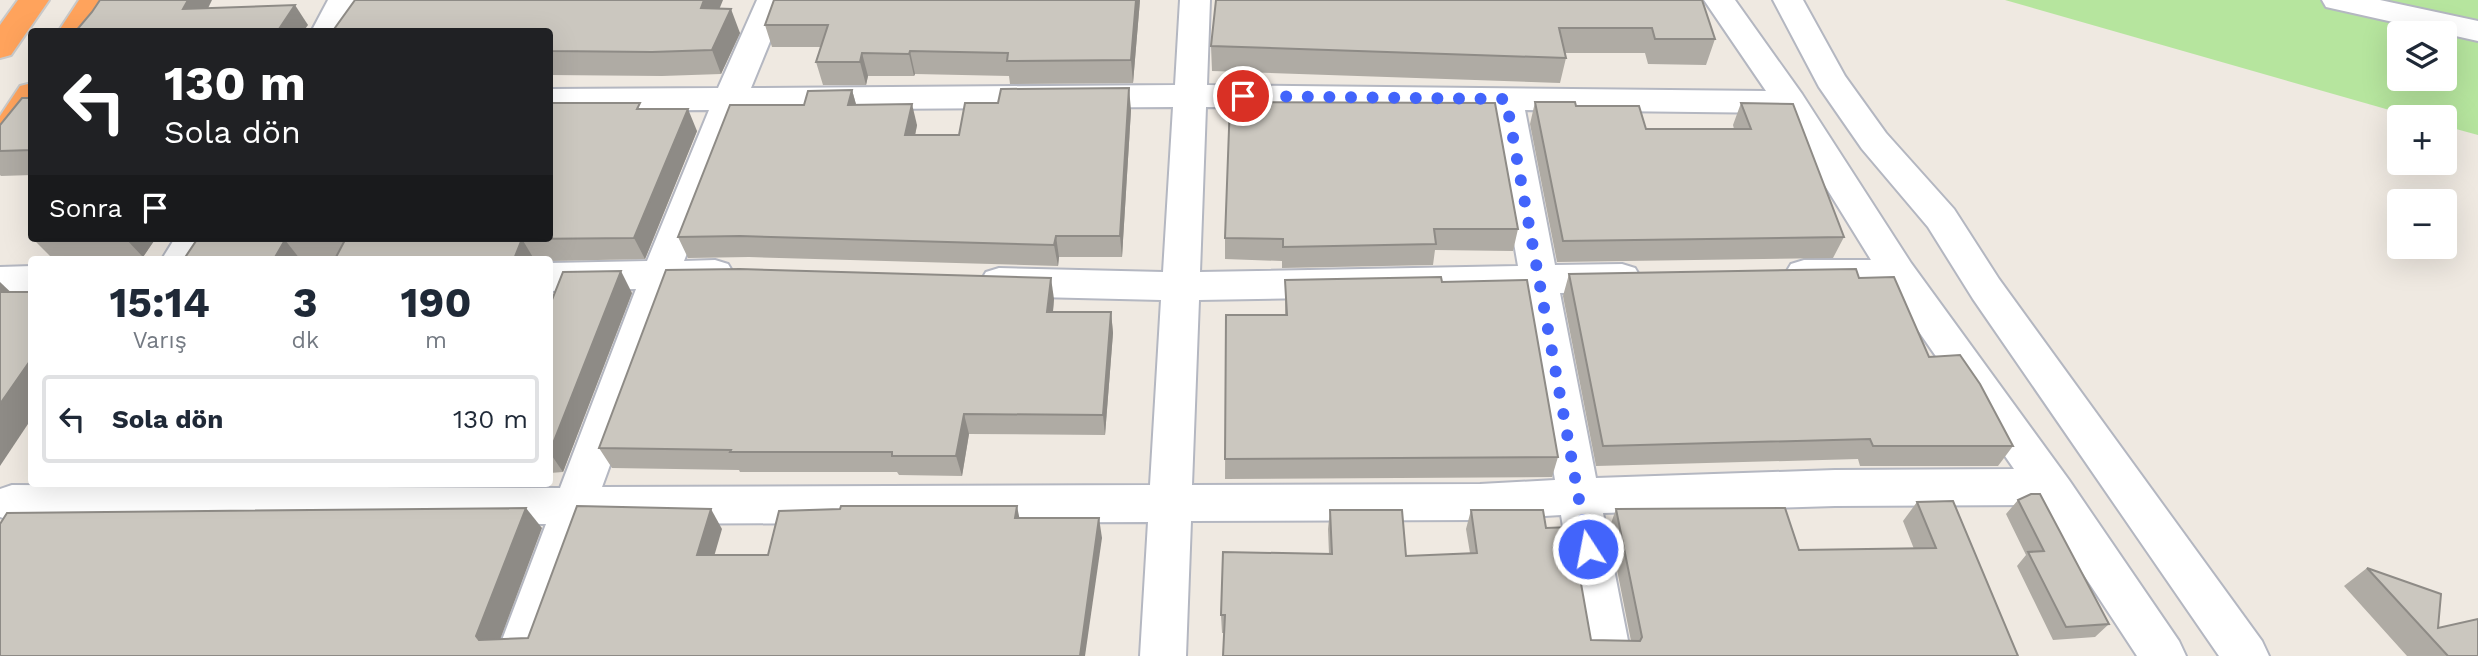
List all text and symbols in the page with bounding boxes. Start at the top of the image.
map controls [2387,21,2457,259]
button: layers [2387,21,2457,91]
text: 130 m [164,54,306,112]
icon: left [49,56,140,147]
pin [1213,66,1273,126]
icon: arrive [1224,77,1262,115]
button: + [2387,105,2457,175]
text: Sola dön [164,113,301,151]
icon: arrive [136,189,174,227]
button: − [2387,189,2457,259]
text: Sonra [49,193,122,223]
text: 15:14 [109,278,210,327]
text: 3 [293,278,318,327]
text: 190 [400,278,471,327]
text: Varış [133,327,187,354]
text: dk [291,327,319,354]
text: m [425,327,447,354]
icon: left [53,400,91,438]
text: Sola dön [112,404,223,434]
text: 130 m [453,404,528,434]
position arrow [1551,512,1625,586]

